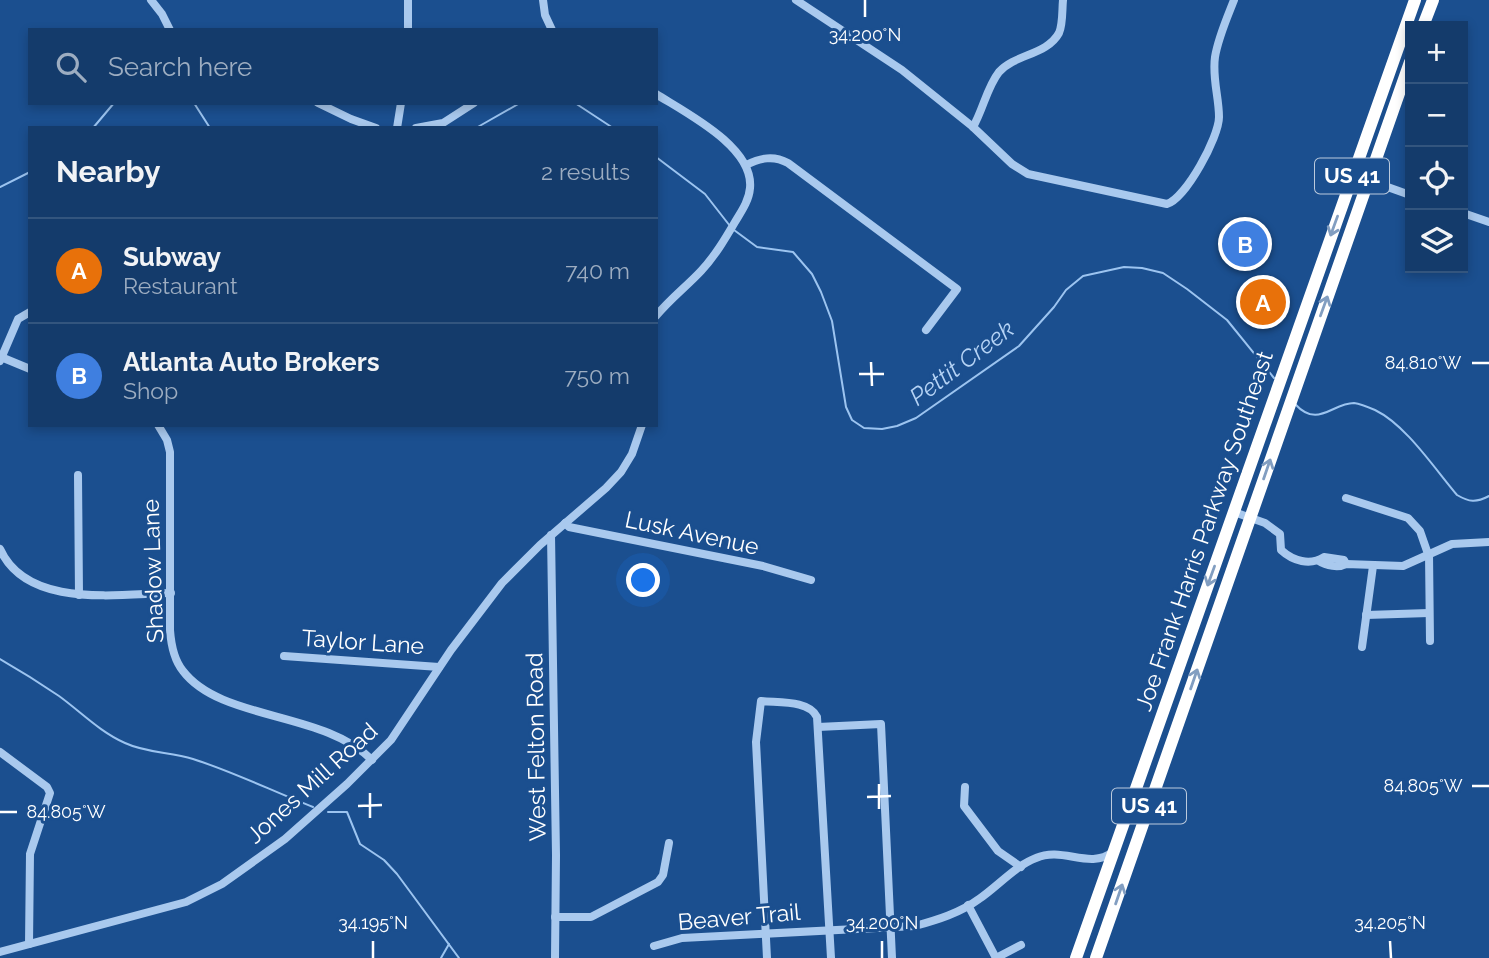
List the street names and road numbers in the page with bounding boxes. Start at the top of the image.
road number: US 41 [1315,158,1389,194]
street label: Joe Frank Harris Parkway Southeast [1129,347,1278,714]
street label: Shadow Lane [136,498,169,644]
street label: Lusk Avenue [623,505,762,560]
street label: Taylor Lane [301,624,425,659]
street label: West Felton Road [520,652,551,842]
street label: Jones Mill Road [241,717,383,848]
road number: US 41 [1112,788,1186,824]
street label: Beaver Trail [677,898,802,935]

